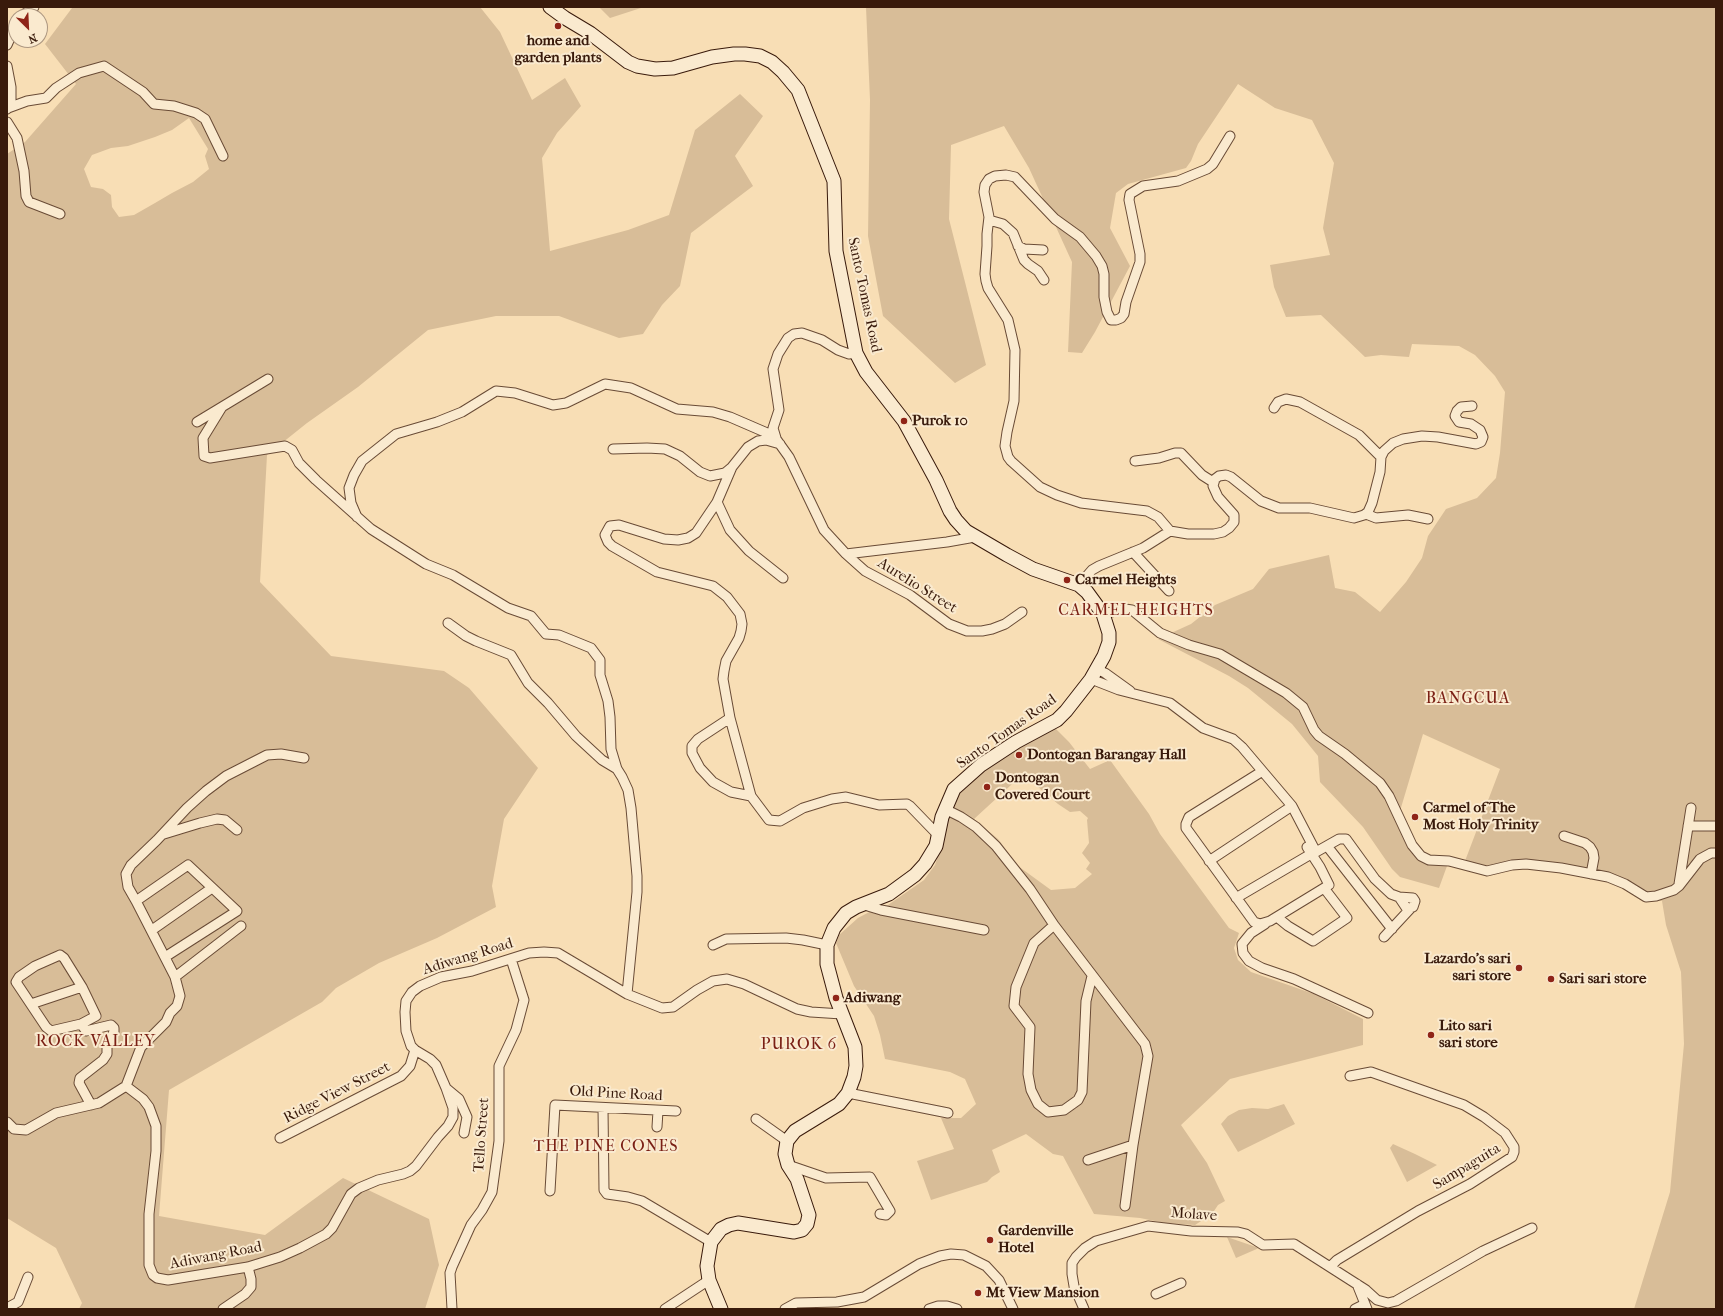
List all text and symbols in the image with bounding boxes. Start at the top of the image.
north arrow [8,8,48,48]
marker: home and garden plants [553,21,563,31]
text: N [26,31,39,46]
place label: home and garden plants [514,32,602,67]
street label: Santo Tomas Road [843,236,885,354]
place label: Purok 10 [912,412,968,430]
marker: Purok 10 [899,416,909,426]
street label: Aurelio Street [874,554,960,618]
place label: Carmel Heights [1075,571,1176,589]
marker: Carmel Heights [1062,575,1072,585]
district label: CARMEL HEIGHTS [1058,601,1214,621]
district label: BANGCUA [1426,689,1510,709]
street label: Santo Tomas Road [954,691,1060,773]
place label: Dontogan Barangay Hall [1027,746,1186,764]
marker: Dontogan Barangay Hall [1014,750,1024,760]
place label: Dontogan Covered Court [995,769,1090,804]
marker: Dontogan Covered Court [982,782,992,792]
place label: Carmel of The Most Holy Trinity [1423,799,1539,834]
marker: Carmel of The Most Holy Trinity [1410,812,1420,822]
street label: Adiwang Road [421,935,515,979]
place label: Lazardo’s sari sari store [1424,950,1511,985]
marker: Lazardo’s sari sari store [1514,963,1524,973]
place label: Sari sari store [1559,970,1646,988]
marker: Sari sari store [1546,974,1556,984]
place label: Adiwang [844,989,901,1007]
marker: Adiwang [831,993,841,1003]
place label: Lito sari sari store [1439,1017,1498,1052]
marker: Lito sari sari store [1426,1030,1436,1040]
district label: ROCK VALLEY [36,1032,156,1052]
district label: PUROK 6 [761,1035,837,1055]
street label: Ridge View Street [281,1058,393,1128]
street label: Old Pine Road [569,1083,663,1105]
street label: Tello Street [470,1097,494,1173]
district label: THE PINE CONES [533,1137,679,1157]
street label: Sampaguita [1430,1140,1504,1194]
street label: Molave [1170,1204,1218,1226]
place label: Gardenville Hotel [998,1222,1073,1257]
marker: Gardenville Hotel [985,1235,995,1245]
street label: Adiwang Road [168,1238,264,1274]
place label: Mt View Mansion [986,1284,1099,1302]
marker: Mt View Mansion [973,1288,983,1298]

